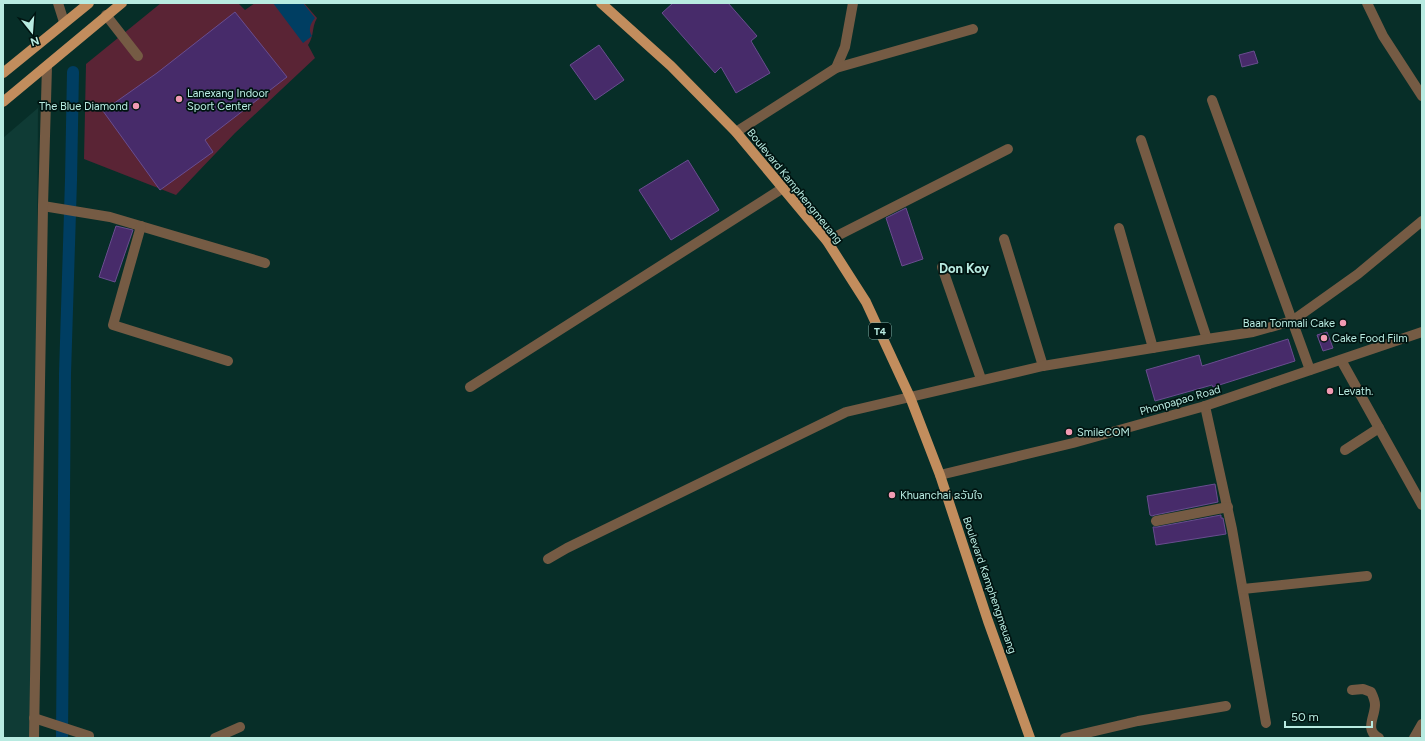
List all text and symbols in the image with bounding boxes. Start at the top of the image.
north arrow [12,12,52,52]
text: N [29,34,41,49]
place label: Lanexang Indoor Sport Center [187,87,269,113]
marker: Lanexang Indoor Sport Center [174,94,184,104]
place label: The Blue Diamond [39,100,128,113]
marker: The Blue Diamond [131,101,141,111]
street label: Boulevard Kamphengmeuang [744,126,845,246]
district label: Don Koy [939,261,990,276]
place label: Baan Tonmali Cake [1243,317,1335,330]
marker: Baan Tonmali Cake [1338,318,1348,328]
road number: T4 [869,323,891,339]
place label: Cake Food Film [1332,332,1408,345]
marker: Cake Food Film [1319,333,1329,343]
street label: Phonpapao Road [1138,383,1222,418]
place label: Levath. [1338,385,1373,398]
marker: Levath. [1325,386,1335,396]
place label: SmileCOM [1077,426,1130,439]
marker: SmileCOM [1064,427,1074,437]
place label: Khuanchai ຂວັນໃຈ [900,489,983,502]
marker: Khuanchai ຂວັນໃຈ [887,490,897,500]
street label: Boulevard Kamphengmeuang [960,515,1019,655]
scale bar [1285,703,1372,729]
text: 50 m [1291,710,1319,724]

